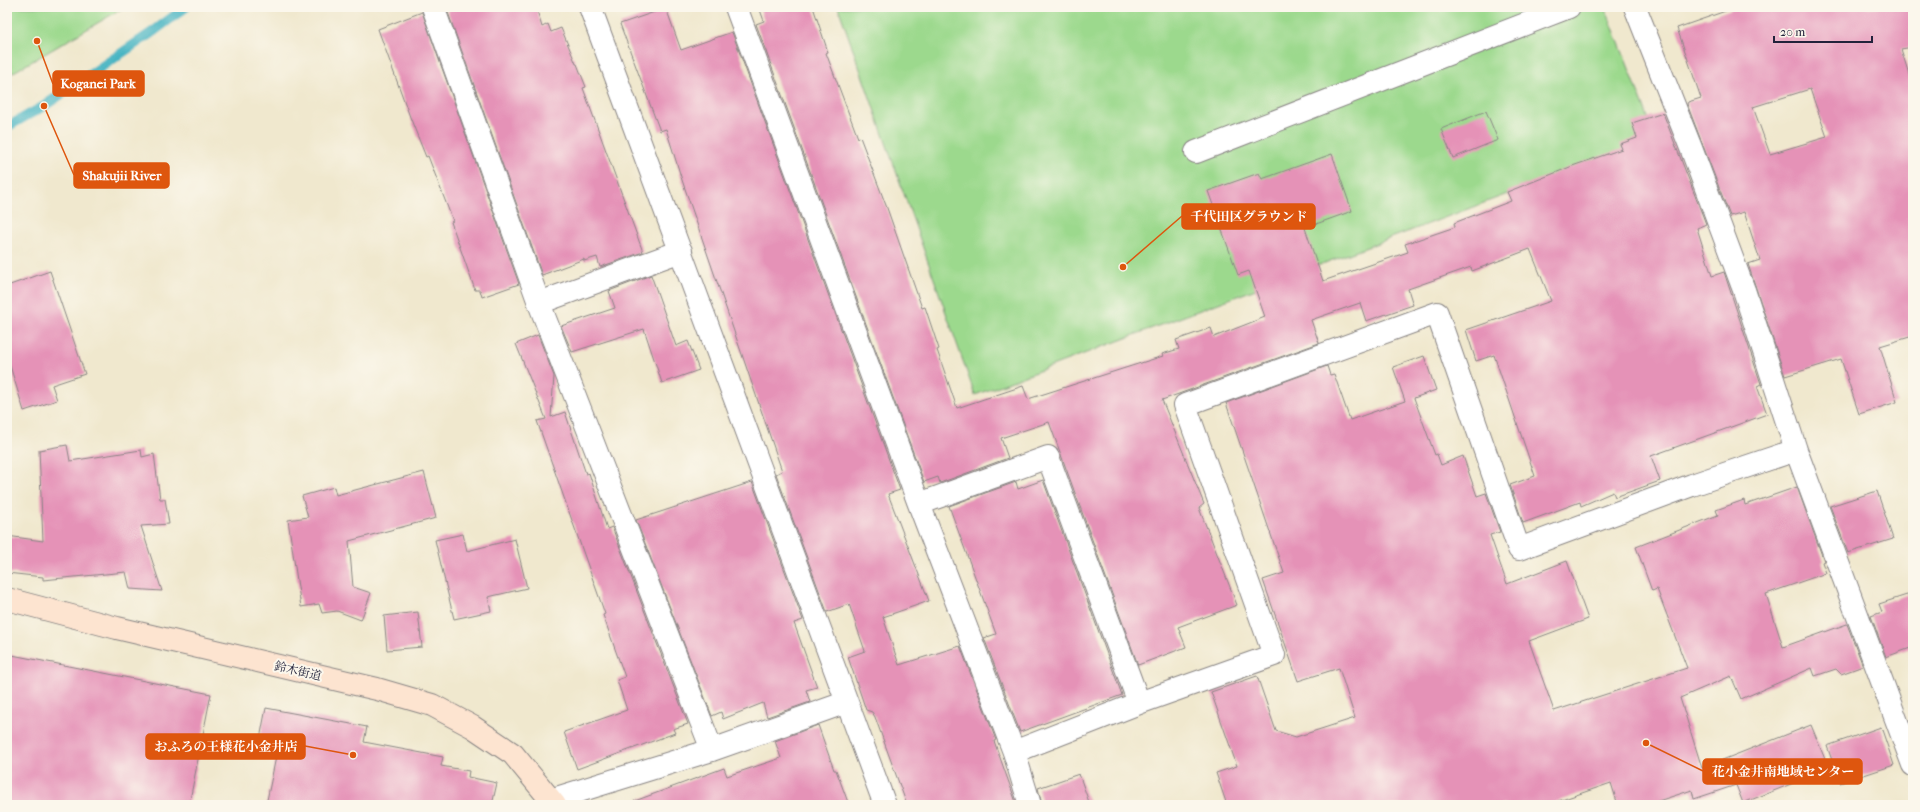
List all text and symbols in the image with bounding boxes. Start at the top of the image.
scale bar [1774,18,1872,44]
text: 20 m [1780,25,1805,39]
callout: Koganei Park [53,71,144,96]
text: Koganei Park [60,76,137,92]
callout: Shakujii River [74,163,169,188]
text: Shakujii River [82,168,162,183]
callout: 千代田区グラウンド [1182,204,1315,229]
text: 千代田区グラウンド [1190,209,1308,224]
street label: 鈴木街道 [272,659,323,683]
callout: おふろの王様花小金井店 [146,734,305,759]
text: おふろの王様花小金井店 [154,739,298,754]
callout: 花小金井南地域センター [1703,759,1862,784]
text: 花小金井南地域センター [1712,764,1854,779]

